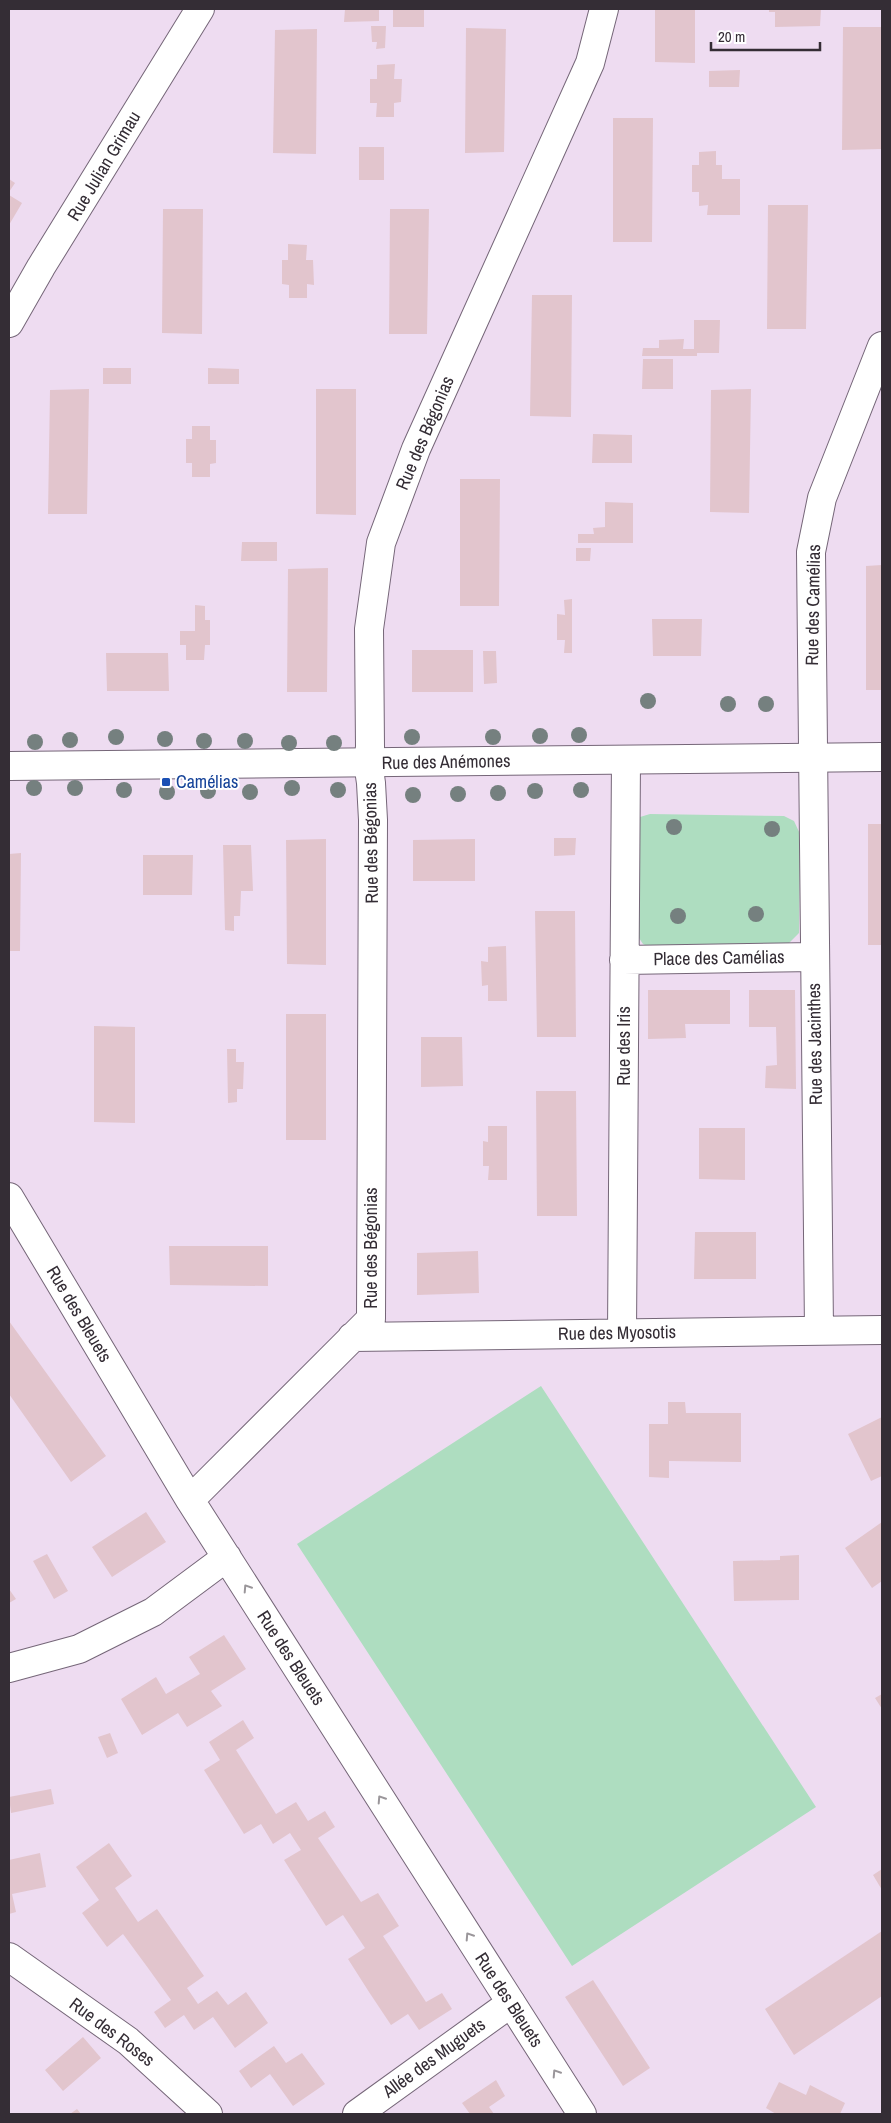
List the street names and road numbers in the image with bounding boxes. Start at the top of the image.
street label: Rue Julian Grimau [61,106,146,225]
street label: Rue des Bégonias [389,372,460,494]
street label: Rue des Camélias [799,544,826,666]
street label: Rue des Anémones [381,748,511,775]
street label: Rue des Bégonias [357,782,384,904]
street label: Place des Camélias [653,944,785,971]
street label: Rue des Jacinthes [801,983,828,1105]
street label: Rue des Iris [611,1006,636,1086]
street label: Rue des Bégonias [358,1187,383,1309]
street label: Rue des Bleuets [41,1261,118,1367]
street label: Rue des Myosotis [558,1319,676,1346]
street label: Rue des Bleuets [251,1606,331,1710]
street label: Rue des Bleuets [469,1948,549,2052]
street label: Rue des Roses [64,1991,160,2072]
street label: Allée des Muguets [376,2012,490,2104]

